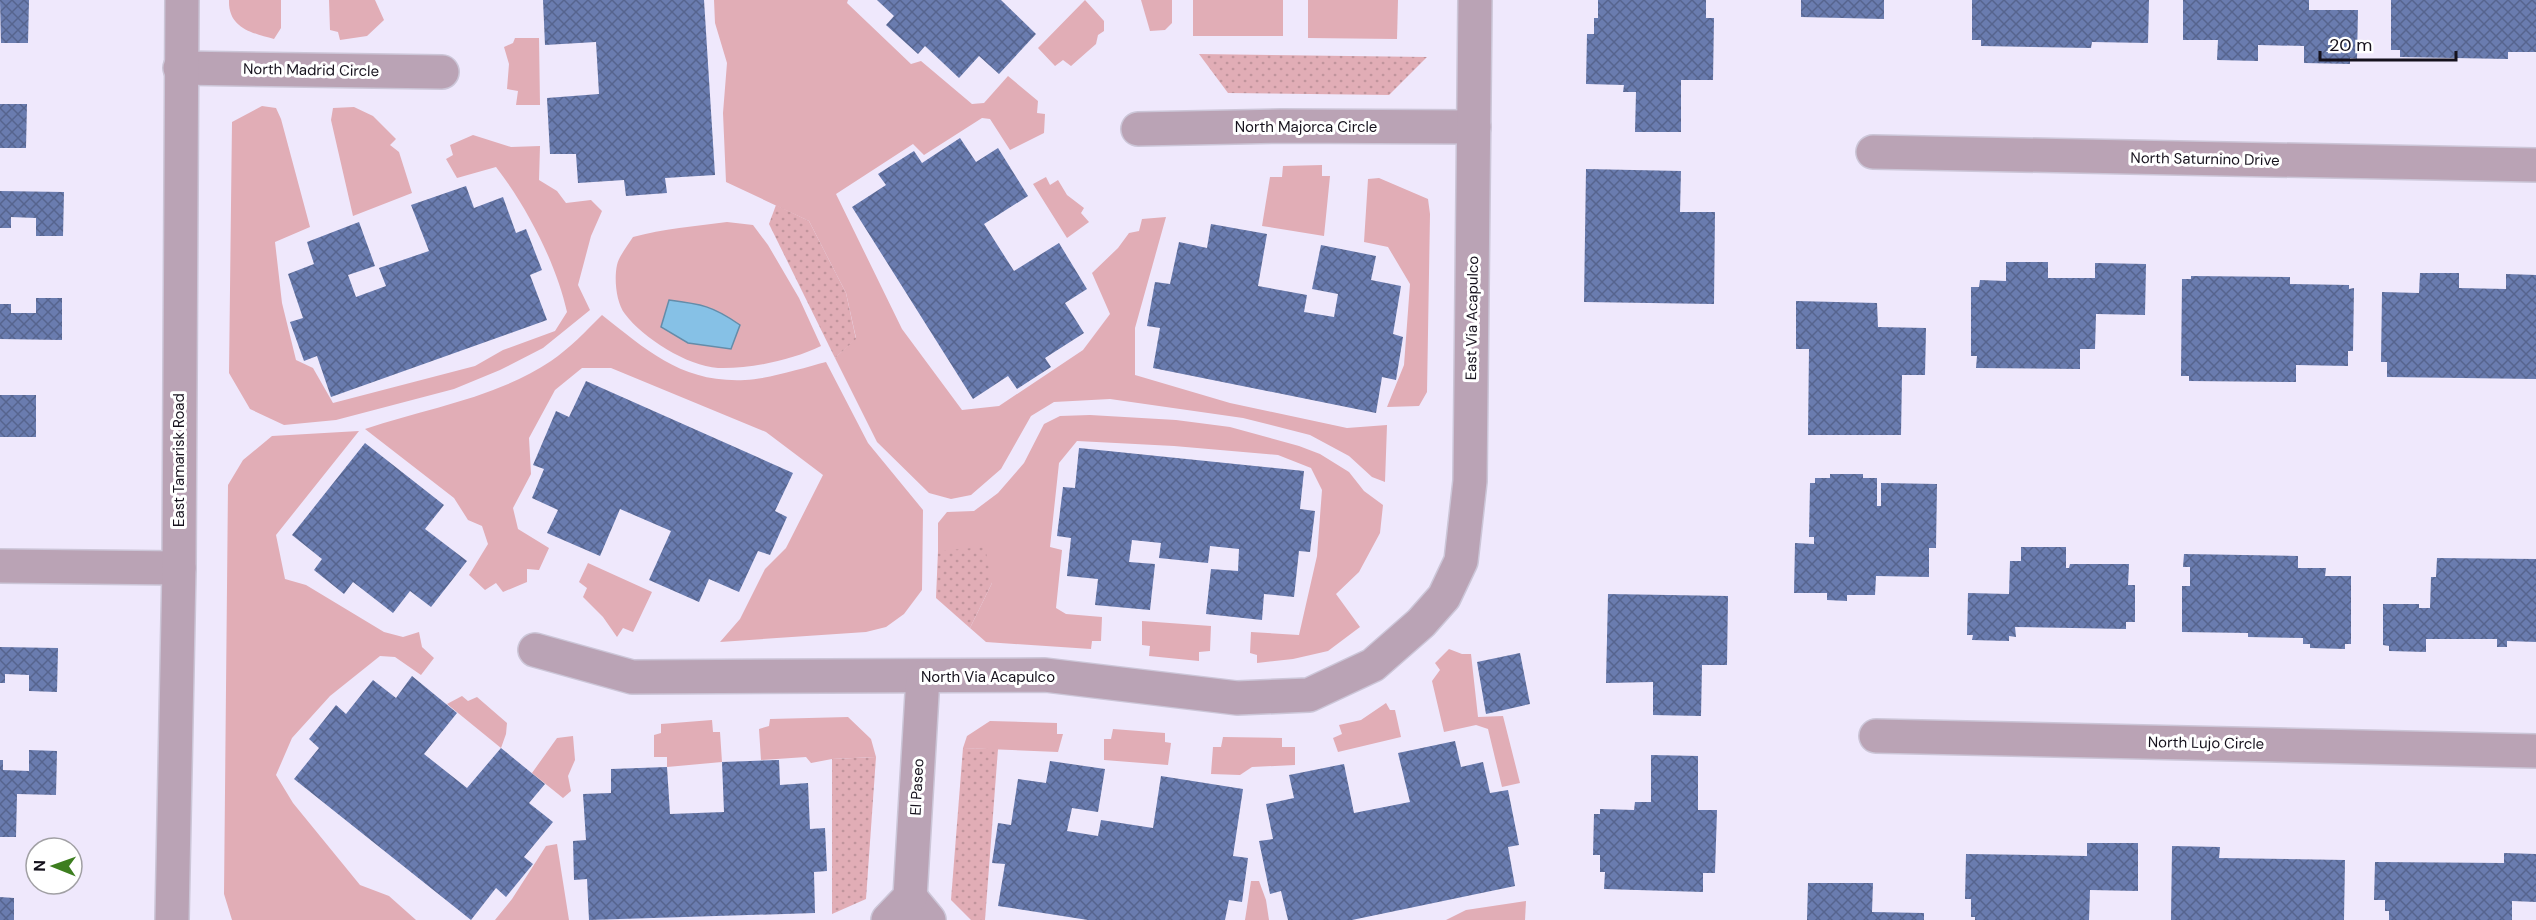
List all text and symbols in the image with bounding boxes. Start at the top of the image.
scale bar [2320,24,2456,62]
text: 20 m [2329,33,2372,57]
street label: North Madrid Circle [243,59,379,81]
street label: North Majorca Circle [1235,117,1377,137]
street label: North Saturnino Drive [2130,148,2280,170]
street label: East Via Acapulco [1461,255,1483,380]
street label: East Tamarisk Road [169,393,189,527]
street label: North Via Acapulco [921,667,1055,687]
street label: North Lujo Circle [2148,732,2264,754]
street label: El Paseo [906,758,928,816]
north arrow [24,836,84,896]
text: N [29,860,50,872]

